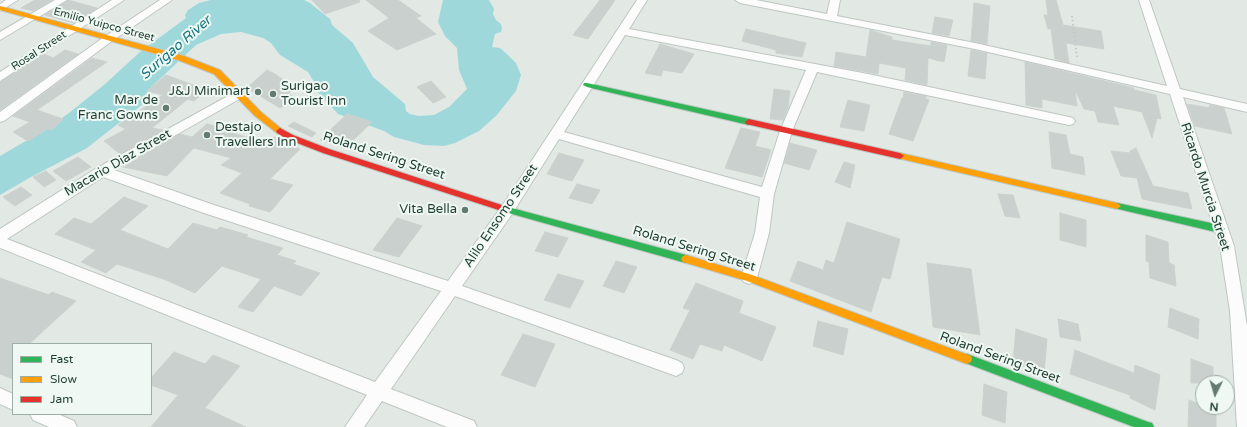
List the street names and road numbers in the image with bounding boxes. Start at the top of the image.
street label: Emilio Yuipco Street [52,5,156,45]
street label: Rosal Street [9,28,69,74]
street label: Ricardo Murcia Street [1177,121,1233,253]
street label: Macario Diaz Street [62,126,174,200]
street label: Roland Sering Street [321,129,447,183]
street label: Alilo Ensomo Street [461,161,541,271]
street label: Roland Sering Street [631,223,757,275]
street label: Roland Sering Street [937,329,1063,387]

